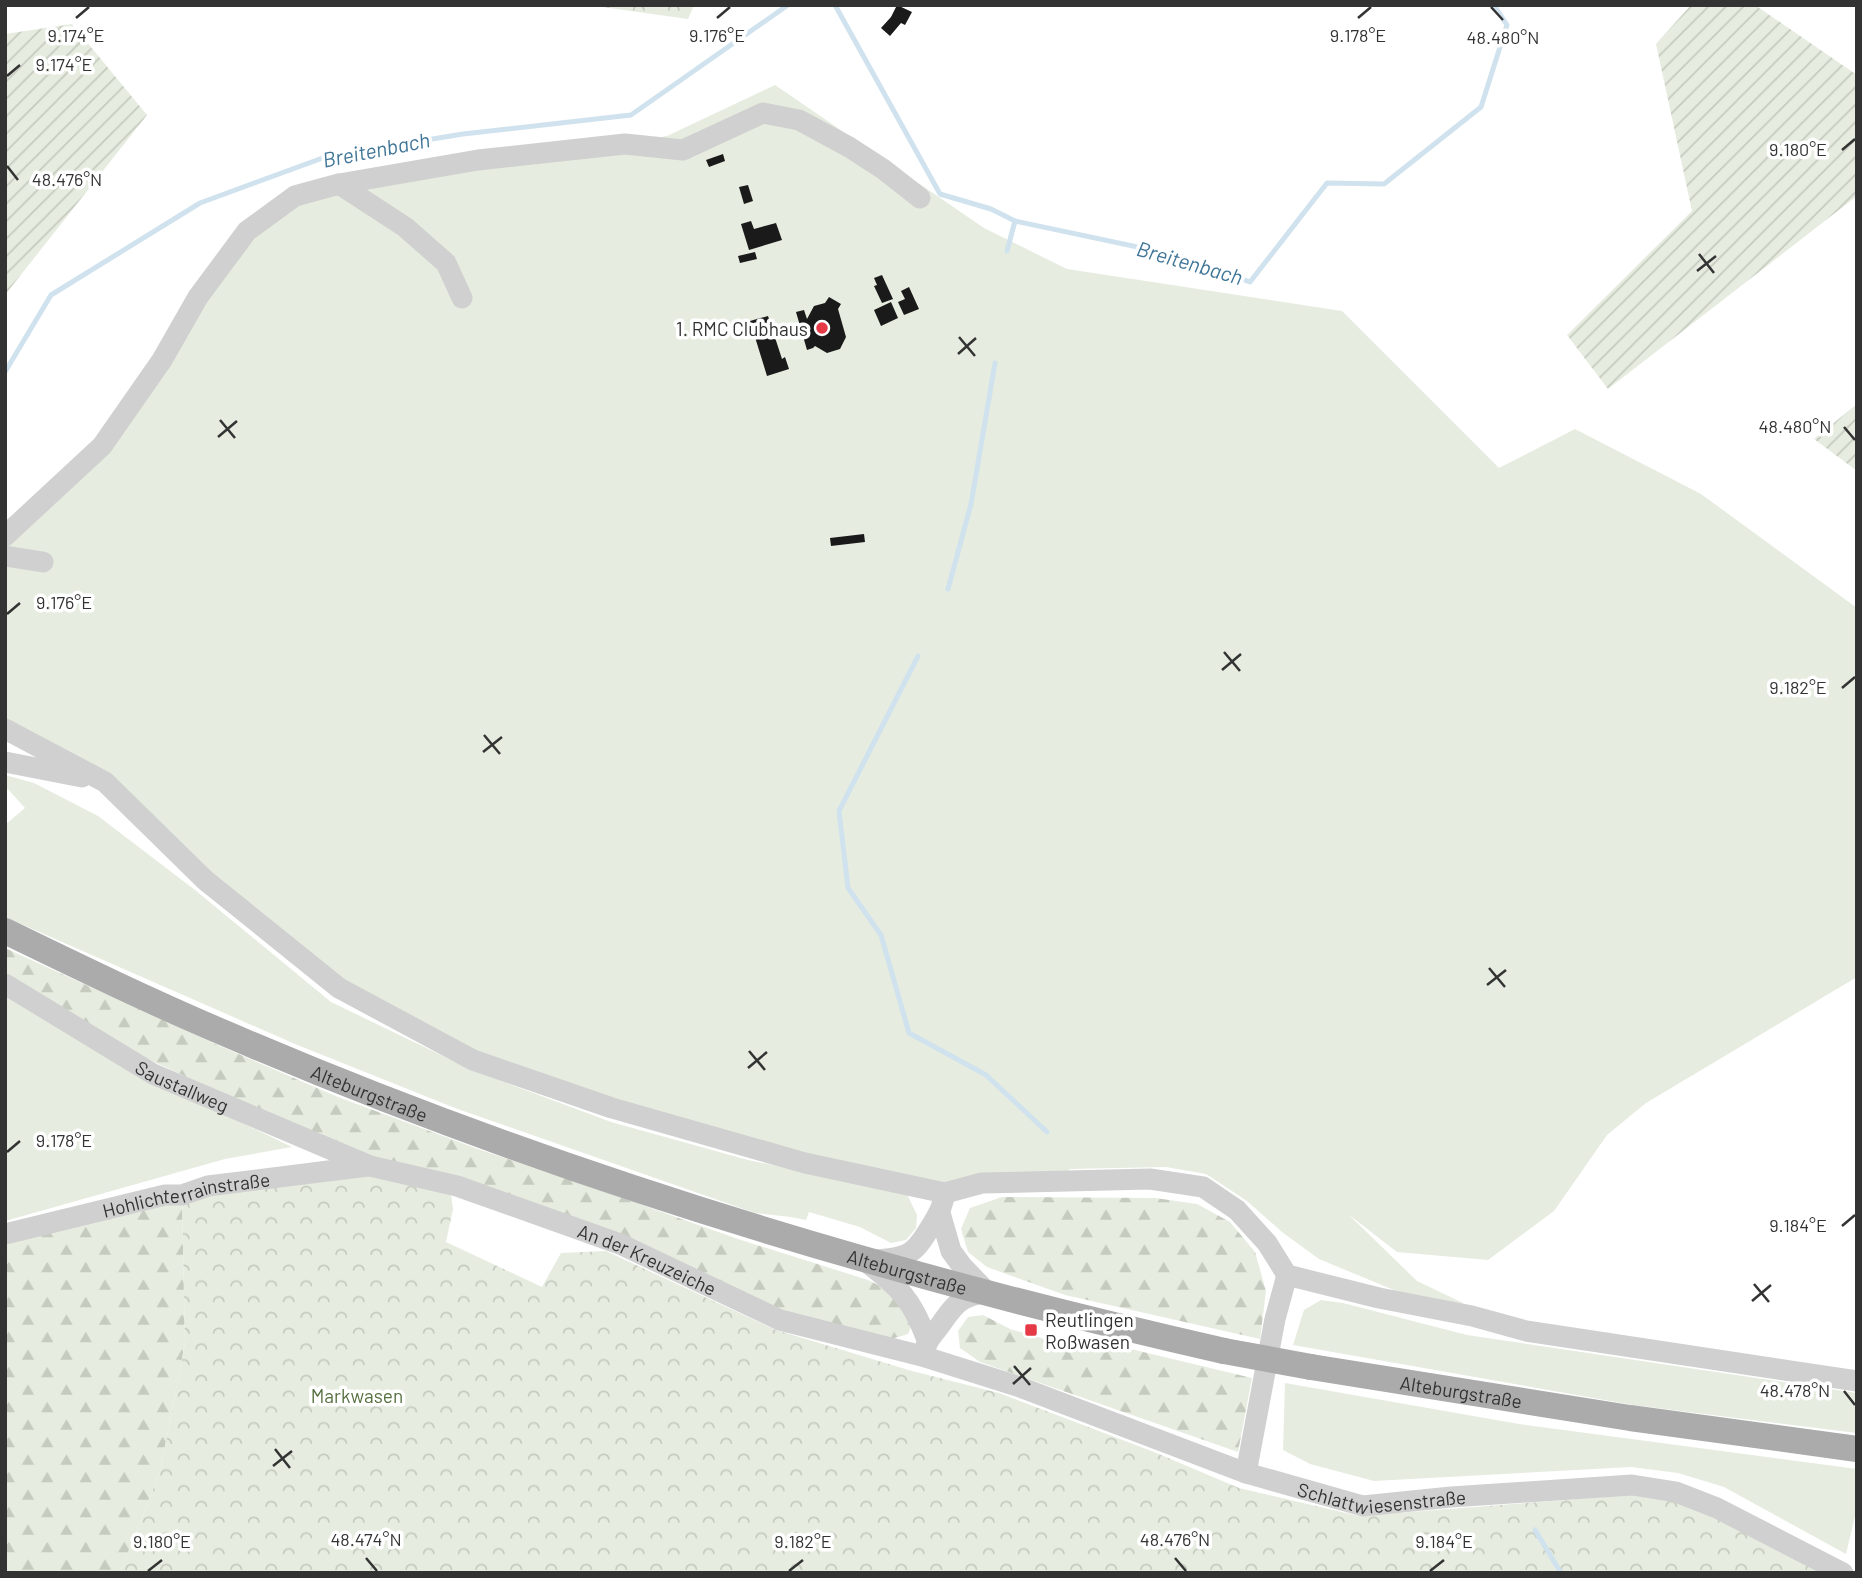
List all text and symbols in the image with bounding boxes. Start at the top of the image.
text: 9.174°E [48,24,104,46]
text: 9.176°E [689,24,745,46]
text: 9.178°E [1330,24,1386,46]
text: 48.480°N [1467,26,1539,48]
text: 9.174°E [36,53,92,75]
water label: Breitenbach [320,126,432,172]
text: 9.180°E [1769,138,1827,160]
text: 48.476°N [32,168,102,190]
water label: Breitenbach [1134,235,1246,289]
place label: 1. RMC Clubhaus [676,317,808,340]
marker: 1. RMC Clubhaus [814,320,830,336]
text: 48.480°N [1759,415,1831,437]
text: 9.176°E [36,591,92,613]
text: 9.182°E [1769,676,1827,698]
street label: Saustallweg [132,1055,232,1116]
street label: Alteburgstraße [308,1059,431,1126]
text: 9.178°E [36,1129,92,1151]
street label: Hohlichterrainstraße [100,1167,271,1221]
text: 9.184°E [1769,1214,1827,1236]
street label: An der Kreuzeiche [575,1218,720,1300]
street label: Alteburgstraße [845,1244,970,1299]
place label: Reutlingen Roßwasen [1045,1308,1134,1353]
marker: Reutlingen Roßwasen [1023,1322,1039,1338]
street label: Alteburgstraße [1398,1370,1524,1412]
text: 48.478°N [1760,1379,1830,1401]
park label: Markwasen [311,1384,403,1407]
street label: Schlattwiesenstraße [1295,1477,1467,1519]
text: 48.474°N [330,1528,402,1550]
text: 48.476°N [1140,1528,1210,1550]
text: 9.180°E [133,1530,191,1552]
text: 9.182°E [774,1530,832,1552]
text: 9.184°E [1415,1530,1473,1552]

